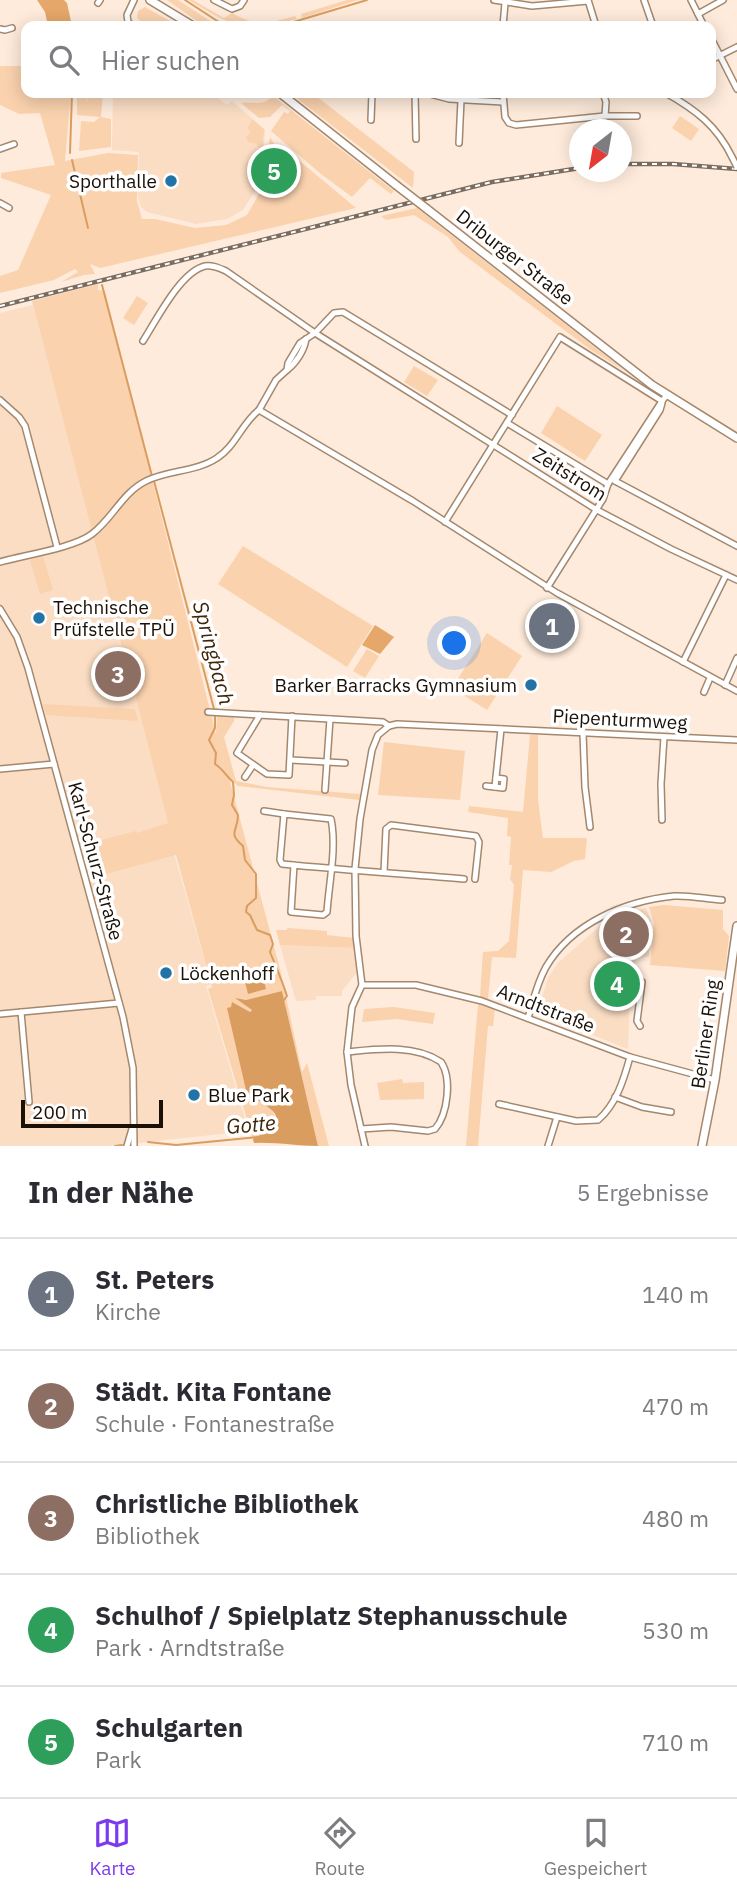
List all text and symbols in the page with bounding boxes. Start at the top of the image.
search box [21,21,716,98]
icon: search [45,41,83,79]
text: Hier suchen [101,43,240,77]
north arrow [569,119,632,182]
pin: 5 [251,145,297,197]
place label: Sporthalle [69,169,157,193]
marker: Sporthalle [163,173,179,189]
street label: Driburger Straße [452,204,578,310]
street label: Zeitstrom [529,442,611,506]
place label: Technische Prüfstelle TPÜ [53,595,175,641]
water label: Springbach [187,598,241,708]
pin: 1 [529,600,575,652]
marker: Technische Prüfstelle TPÜ [31,610,47,626]
your location [437,626,471,660]
pin: 3 [95,648,141,700]
place label: Barker Barracks Gymnasium [275,673,517,697]
marker: Barker Barracks Gymnasium [523,677,539,693]
street label: Piepenturmweg [552,703,688,735]
street label: Karl-Schurz-Straße [63,779,129,943]
pin: 2 [603,908,649,960]
pin: 4 [594,958,640,1010]
place label: Löckenhoff [180,961,274,985]
marker: Löckenhoff [158,965,174,981]
street label: Arndtstraße [494,978,598,1038]
street label: Berliner Ring [685,978,725,1090]
place label: Blue Park [208,1083,290,1107]
marker: Blue Park [186,1087,202,1103]
scale bar [21,1097,163,1129]
text: 200 m [32,1100,87,1124]
water label: Gotte [225,1108,277,1140]
text: In der Nähe [28,1172,194,1211]
text: 5 Ergebnisse [577,1177,709,1207]
text: St. Peters [95,1262,214,1296]
text: 1 [44,1279,58,1309]
text: 140 m [642,1279,709,1309]
text: Kirche [95,1296,161,1326]
text: Städt. Kita Fontane [95,1374,332,1408]
text: 2 [44,1391,58,1421]
text: 470 m [642,1391,709,1421]
text: Schule · Fontanestraße [95,1408,335,1438]
text: Christliche Bibliothek [95,1486,359,1520]
text: 3 [44,1503,58,1533]
text: 480 m [642,1503,709,1533]
text: Bibliothek [95,1520,200,1550]
text: Schulhof / Spielplatz Stephanusschule [95,1598,568,1632]
text: 4 [44,1615,58,1645]
text: 530 m [642,1615,709,1645]
text: Park · Arndtstraße [95,1632,285,1662]
text: Schulgarten [95,1710,243,1744]
text: 5 [44,1727,58,1757]
text: 710 m [642,1727,709,1757]
text: Park [95,1744,142,1774]
tab: Karte [90,1814,135,1880]
tab: Route [315,1814,365,1880]
tab: Gespeichert [544,1814,647,1880]

